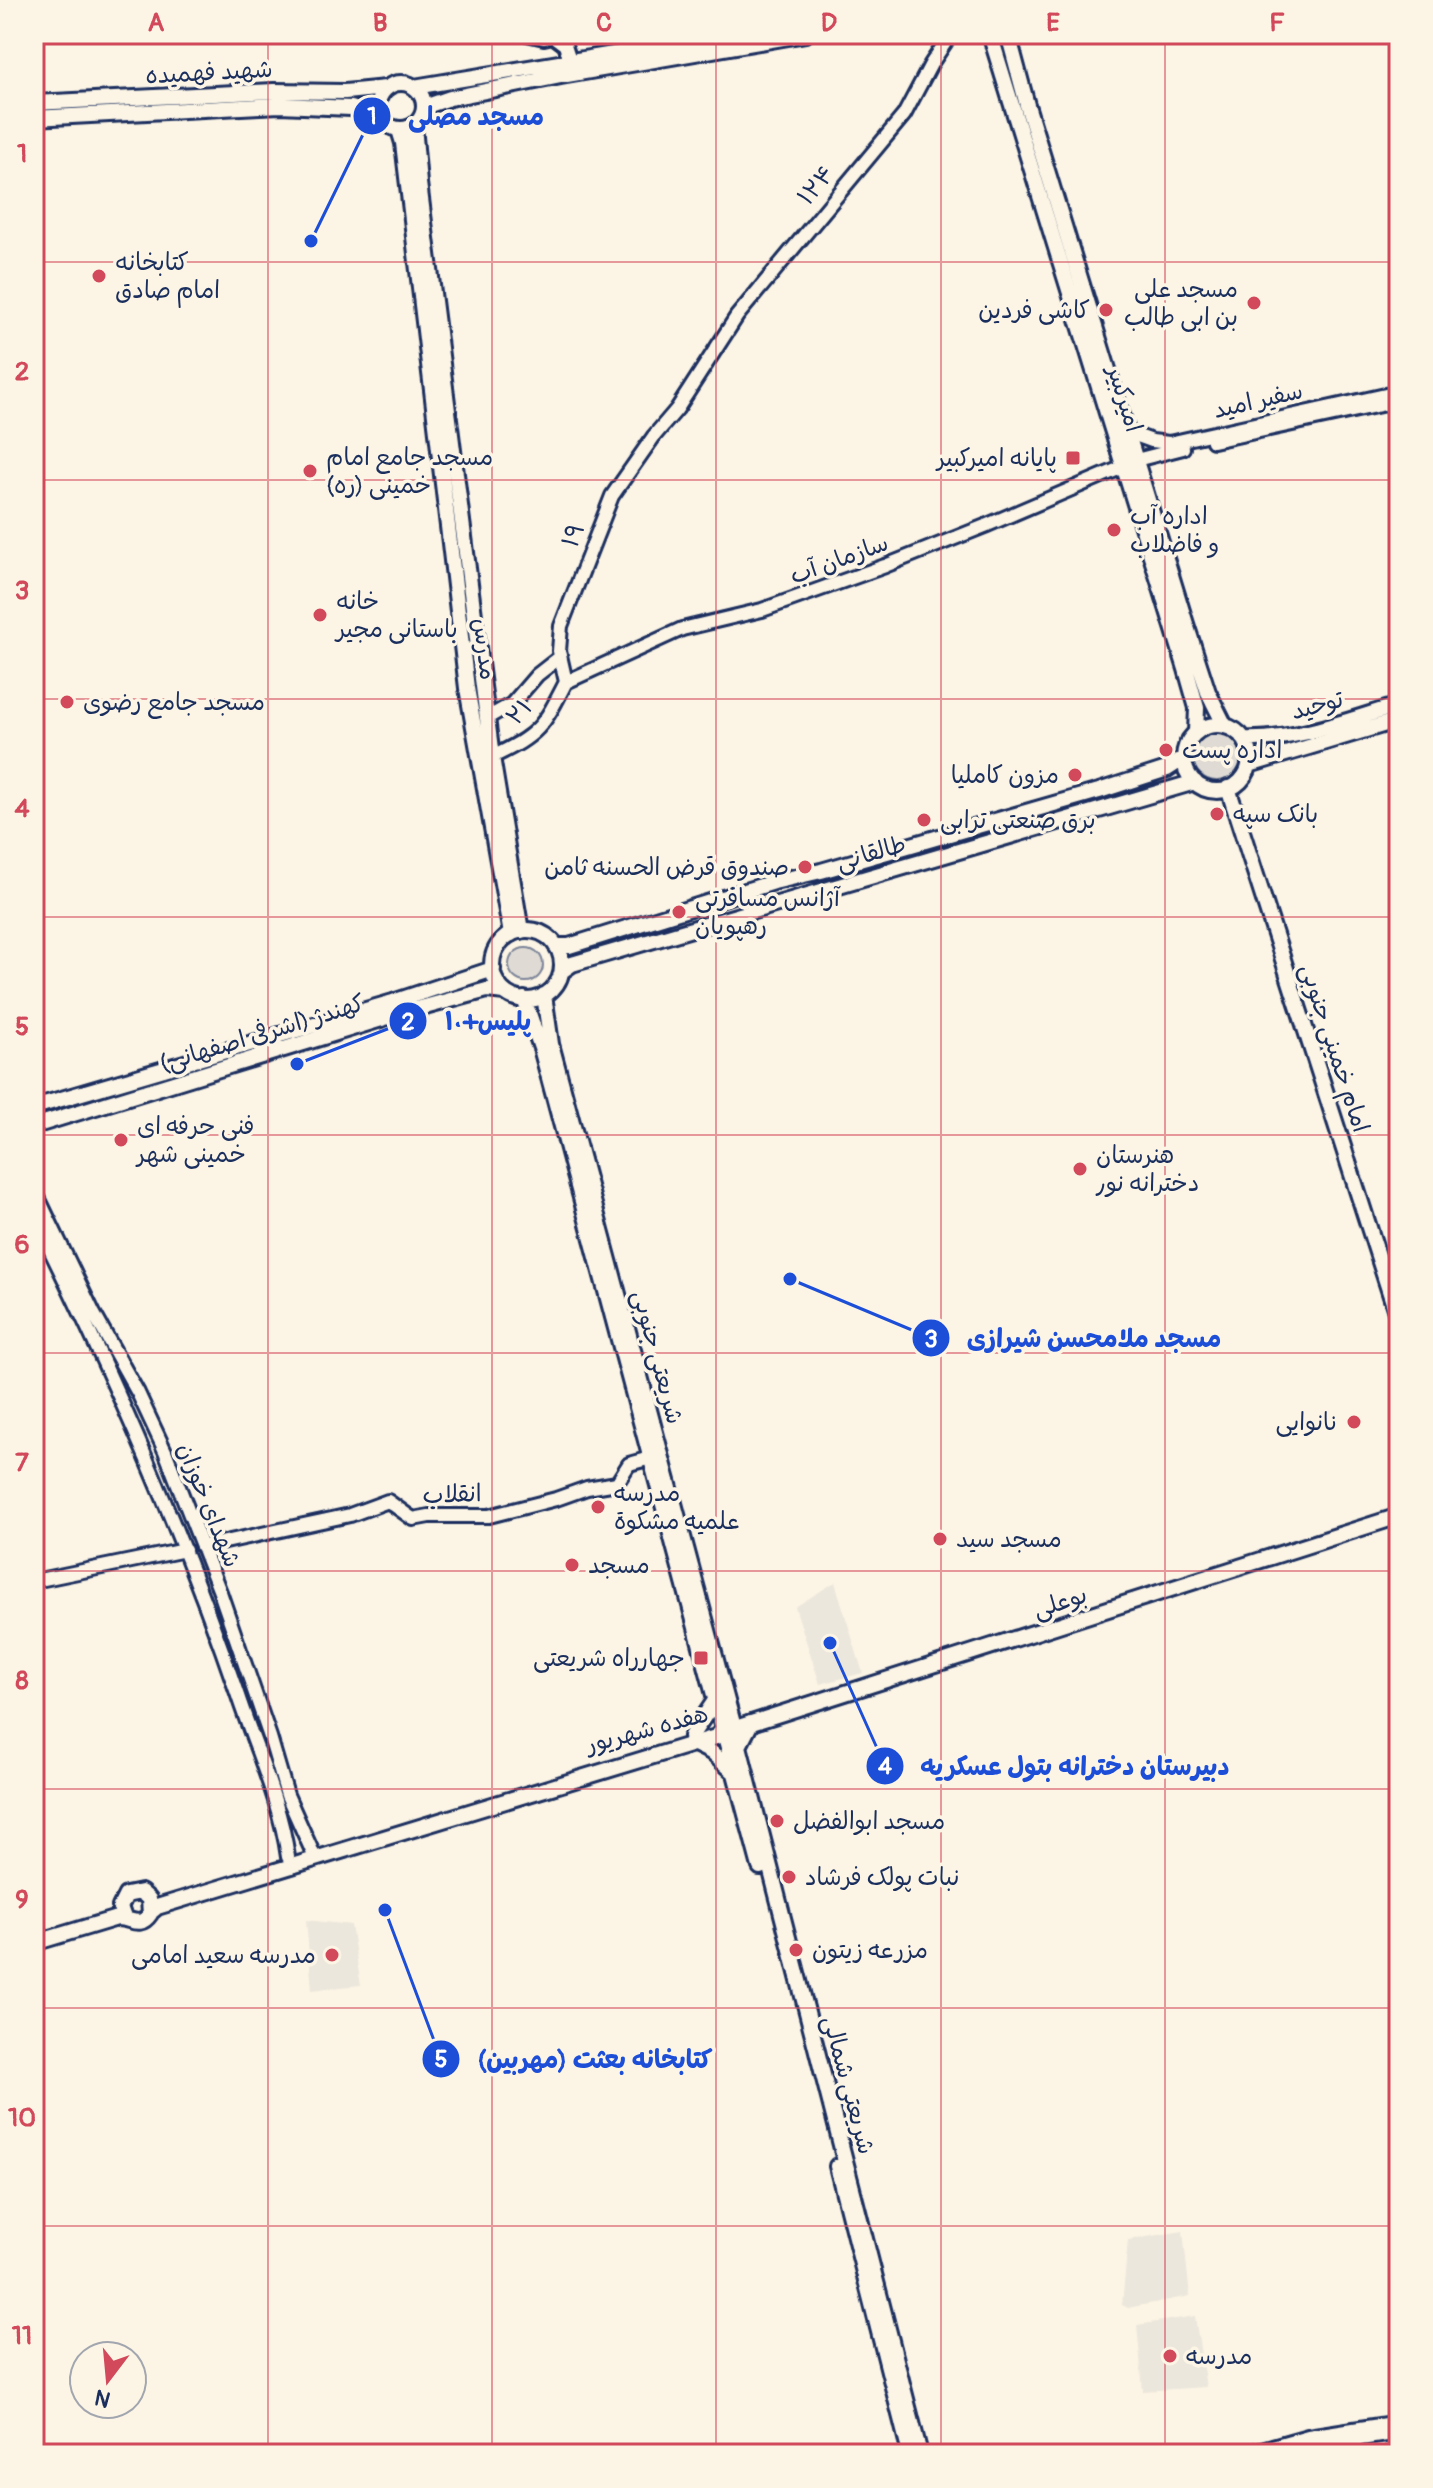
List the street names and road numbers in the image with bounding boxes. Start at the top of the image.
street label: شهید فهمیده [145,55,273,90]
street label: ۱۲۴ [791,160,841,211]
street label: امیرکبیر [1100,361,1148,436]
street label: سفیر امید [1211,376,1306,425]
street label: ۱۹ [556,519,591,551]
street label: سازمان آب [786,528,892,591]
street label: مدرس [466,616,503,682]
street label: توحید [1288,684,1348,726]
street label: ۲۱ [500,693,538,731]
street label: طالقانی [833,830,909,877]
street label: امام خمینی جنوبی [1291,960,1375,1137]
street label: کهندژ (اشرفی اصفهانی) [156,988,368,1078]
street label: شریعتی جنوبی [625,1287,689,1428]
street label: شهدای خوزان [170,1439,247,1572]
street label: انقلاب [422,1479,482,1510]
street label: بوعلی [1030,1580,1091,1625]
street label: هفده شهریور [581,1699,711,1760]
street label: شریعتی شمالی [816,2013,881,2158]

